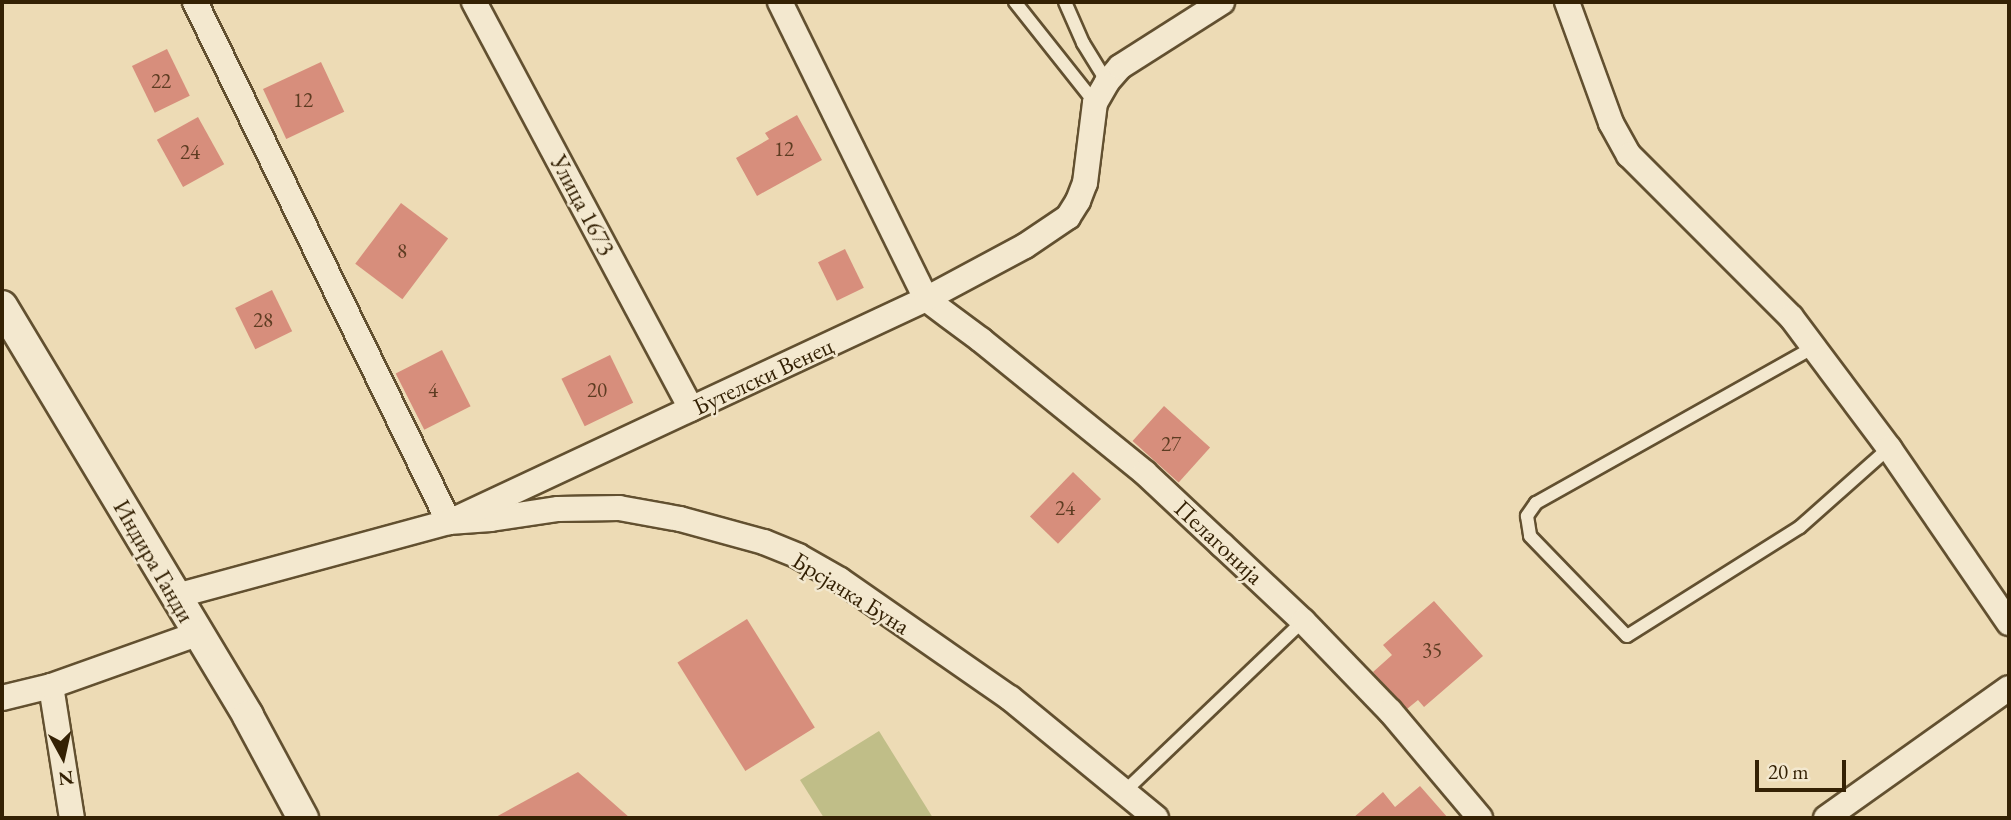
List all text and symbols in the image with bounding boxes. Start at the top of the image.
house number: 22 [151,68,171,94]
house number: 12 [293,87,313,113]
house number: 12 [774,136,794,162]
house number: 24 [180,139,200,165]
street label: Улица 1673 [544,150,622,260]
house number: 8 [397,238,407,264]
house number: 28 [253,307,273,333]
street label: Бутелски Венец [688,331,838,421]
house number: 4 [428,377,438,403]
house number: 20 [587,377,607,403]
house number: 27 [1161,431,1181,457]
street label: Индира Ганди [107,494,201,628]
street label: Пелагонија [1169,494,1269,590]
house number: 24 [1055,495,1075,521]
street label: Брсјачка Буна [787,546,915,640]
house number: 35 [1422,637,1442,663]
north arrow [28,722,98,792]
scale bar [1759,746,1850,790]
text: 20 m [1768,758,1809,785]
text: N [57,765,75,792]

